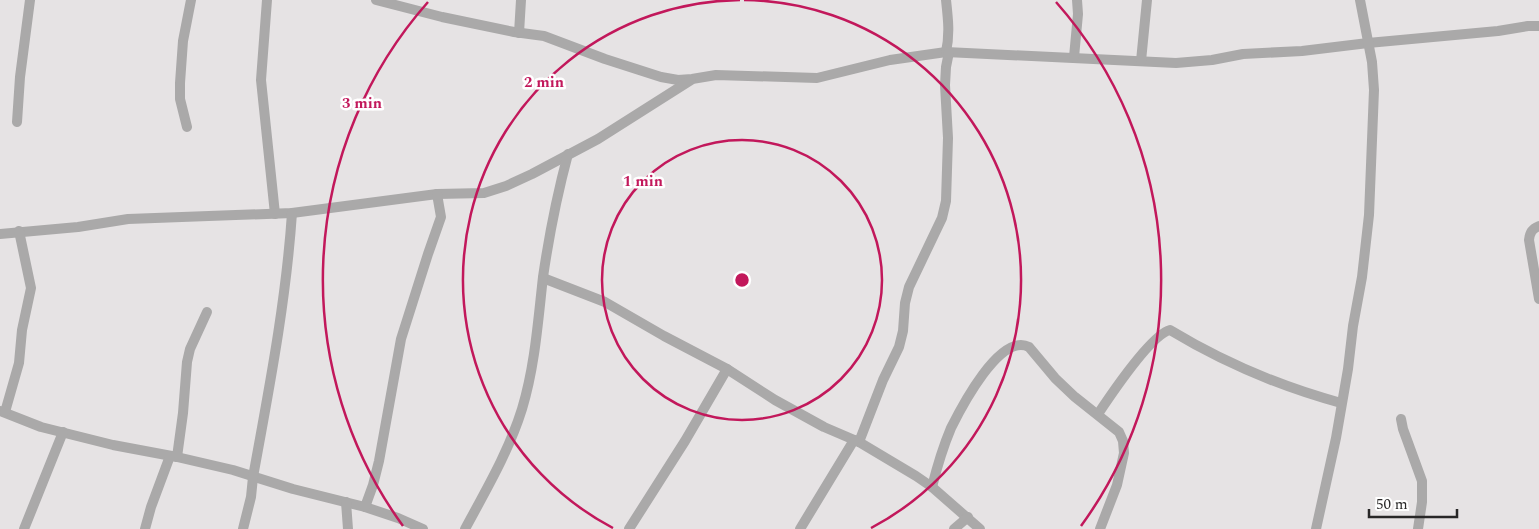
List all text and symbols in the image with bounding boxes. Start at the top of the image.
text: 2 min [524,71,564,94]
text: 3 min [342,92,382,115]
text: 1 min [623,170,663,193]
centre of rings [733,271,751,289]
scale bar [1369,486,1456,518]
text: 50 m [1376,493,1408,516]

